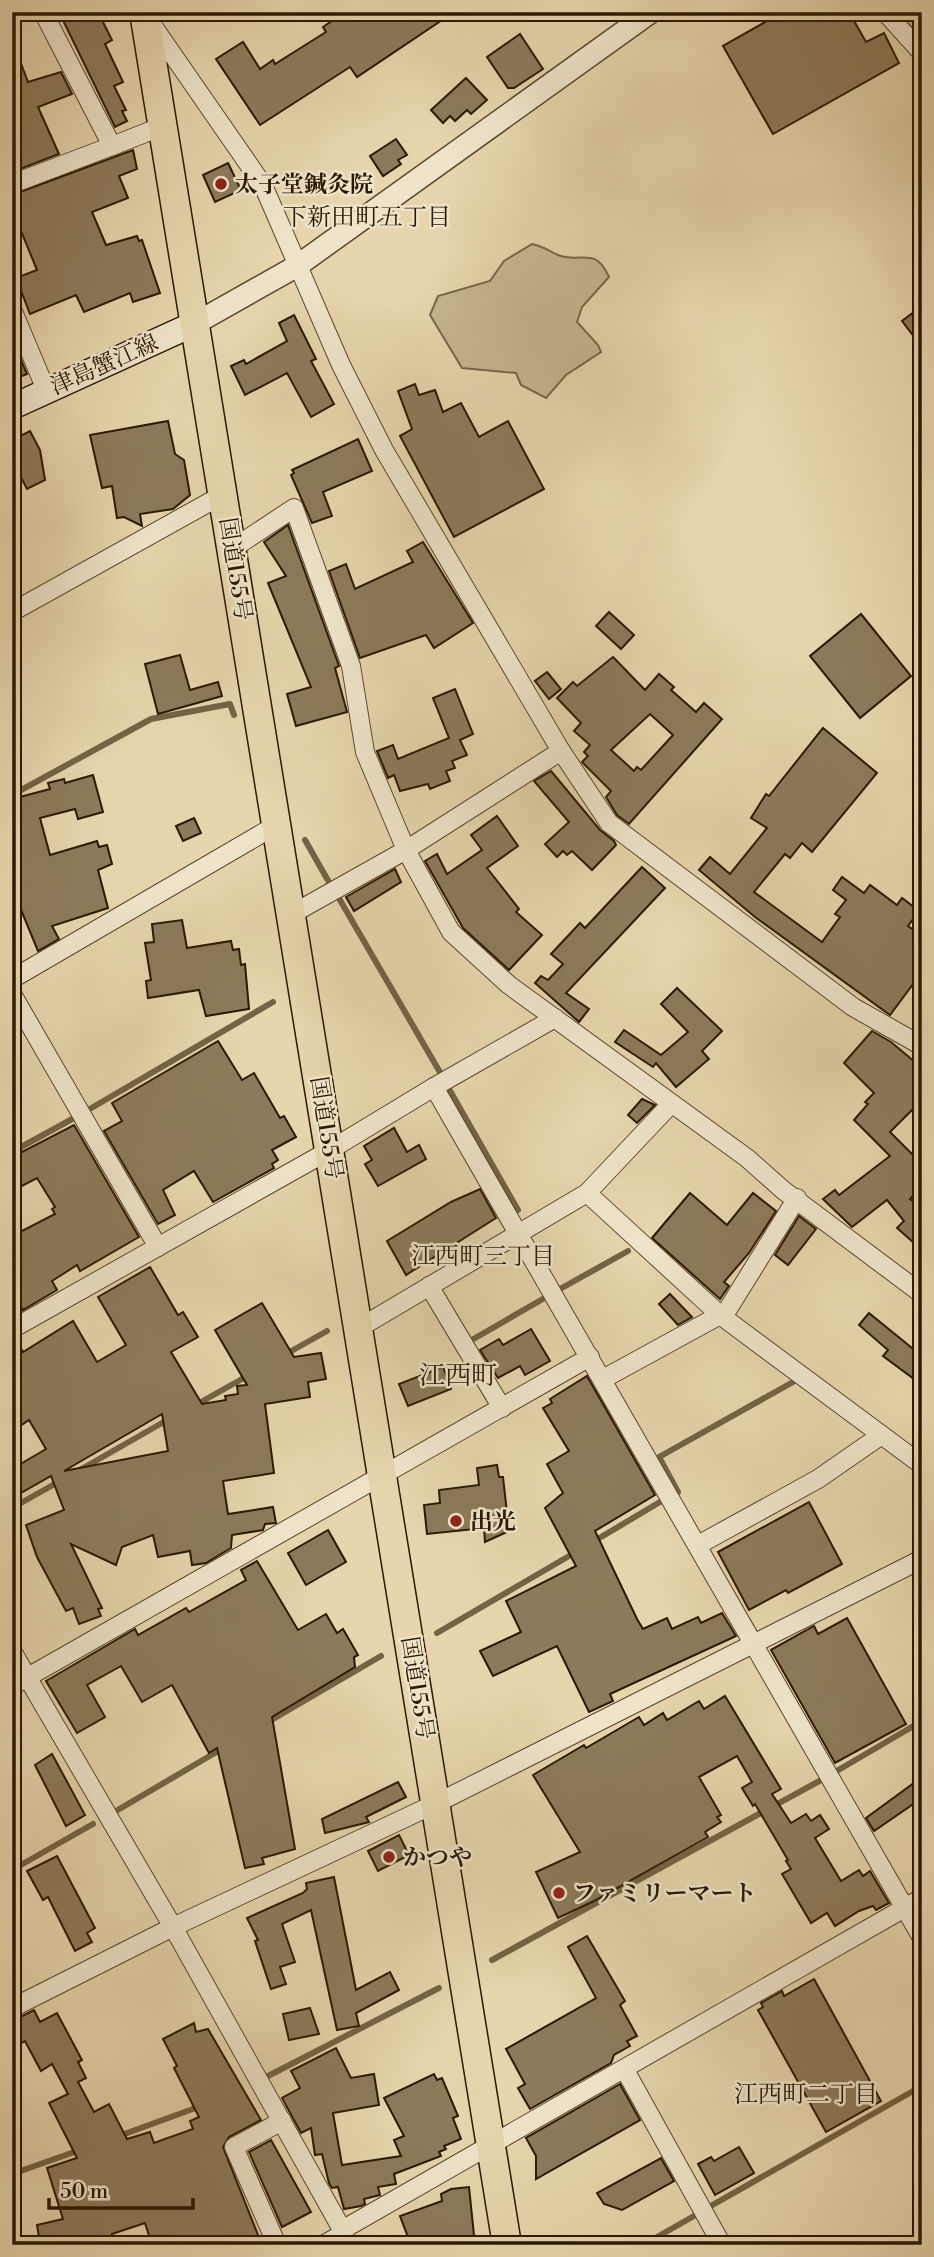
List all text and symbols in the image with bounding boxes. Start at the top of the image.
place label: 太子堂鍼灸院 [235,171,373,199]
marker: 太子堂鍼灸院 [213,176,229,192]
district label: 下新田町五丁目 [283,203,451,233]
street label: 津島蟹江線 [46,329,163,401]
street label: 国道155号 [213,515,257,623]
street label: 国道155号 [304,1074,348,1182]
district label: 江西町三丁目 [411,1242,555,1272]
district label: 江西町 [419,1360,497,1392]
place label: 出光 [470,1508,516,1536]
marker: 出光 [448,1513,464,1529]
street label: 国道155号 [395,1634,439,1742]
place label: かつや [403,1844,472,1872]
marker: かつや [381,1849,397,1865]
place label: ファミリーマート [573,1880,757,1908]
marker: ファミリーマート [551,1885,567,1901]
district label: 江西町二丁目 [734,2080,878,2110]
scale bar [49,2166,192,2210]
text: 50 m [60,2179,108,2205]

